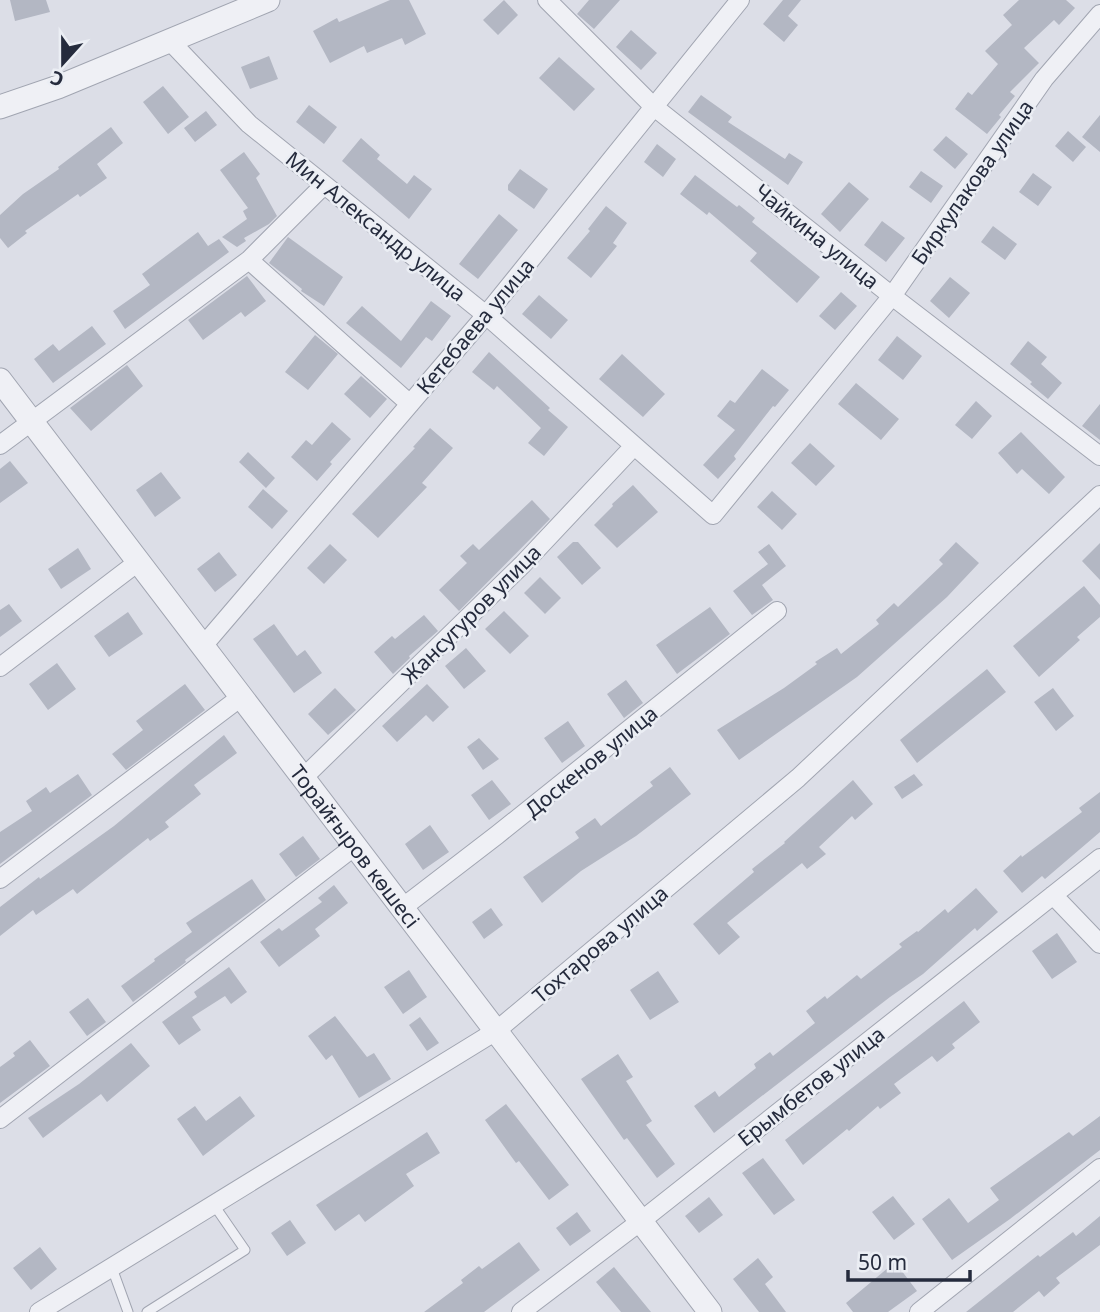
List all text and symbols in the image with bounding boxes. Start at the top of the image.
north arrow [28,28,98,98]
text: С [47,65,67,93]
street label: Биркулакова улица [905,94,1039,270]
street label: Мин Александр улица [280,145,472,307]
street label: Чайкина улица [749,177,885,295]
street label: Кетебаева улица [410,252,540,400]
street label: Жансугуров улица [395,538,547,690]
street label: Доскенов улица [519,699,663,823]
street label: Торайғыров көшесі [284,759,426,933]
street label: Тохтарова улица [526,879,674,1009]
street label: Ерымбетов улица [732,1020,890,1152]
scale bar [848,1238,970,1282]
text: 50 m [858,1248,907,1276]

